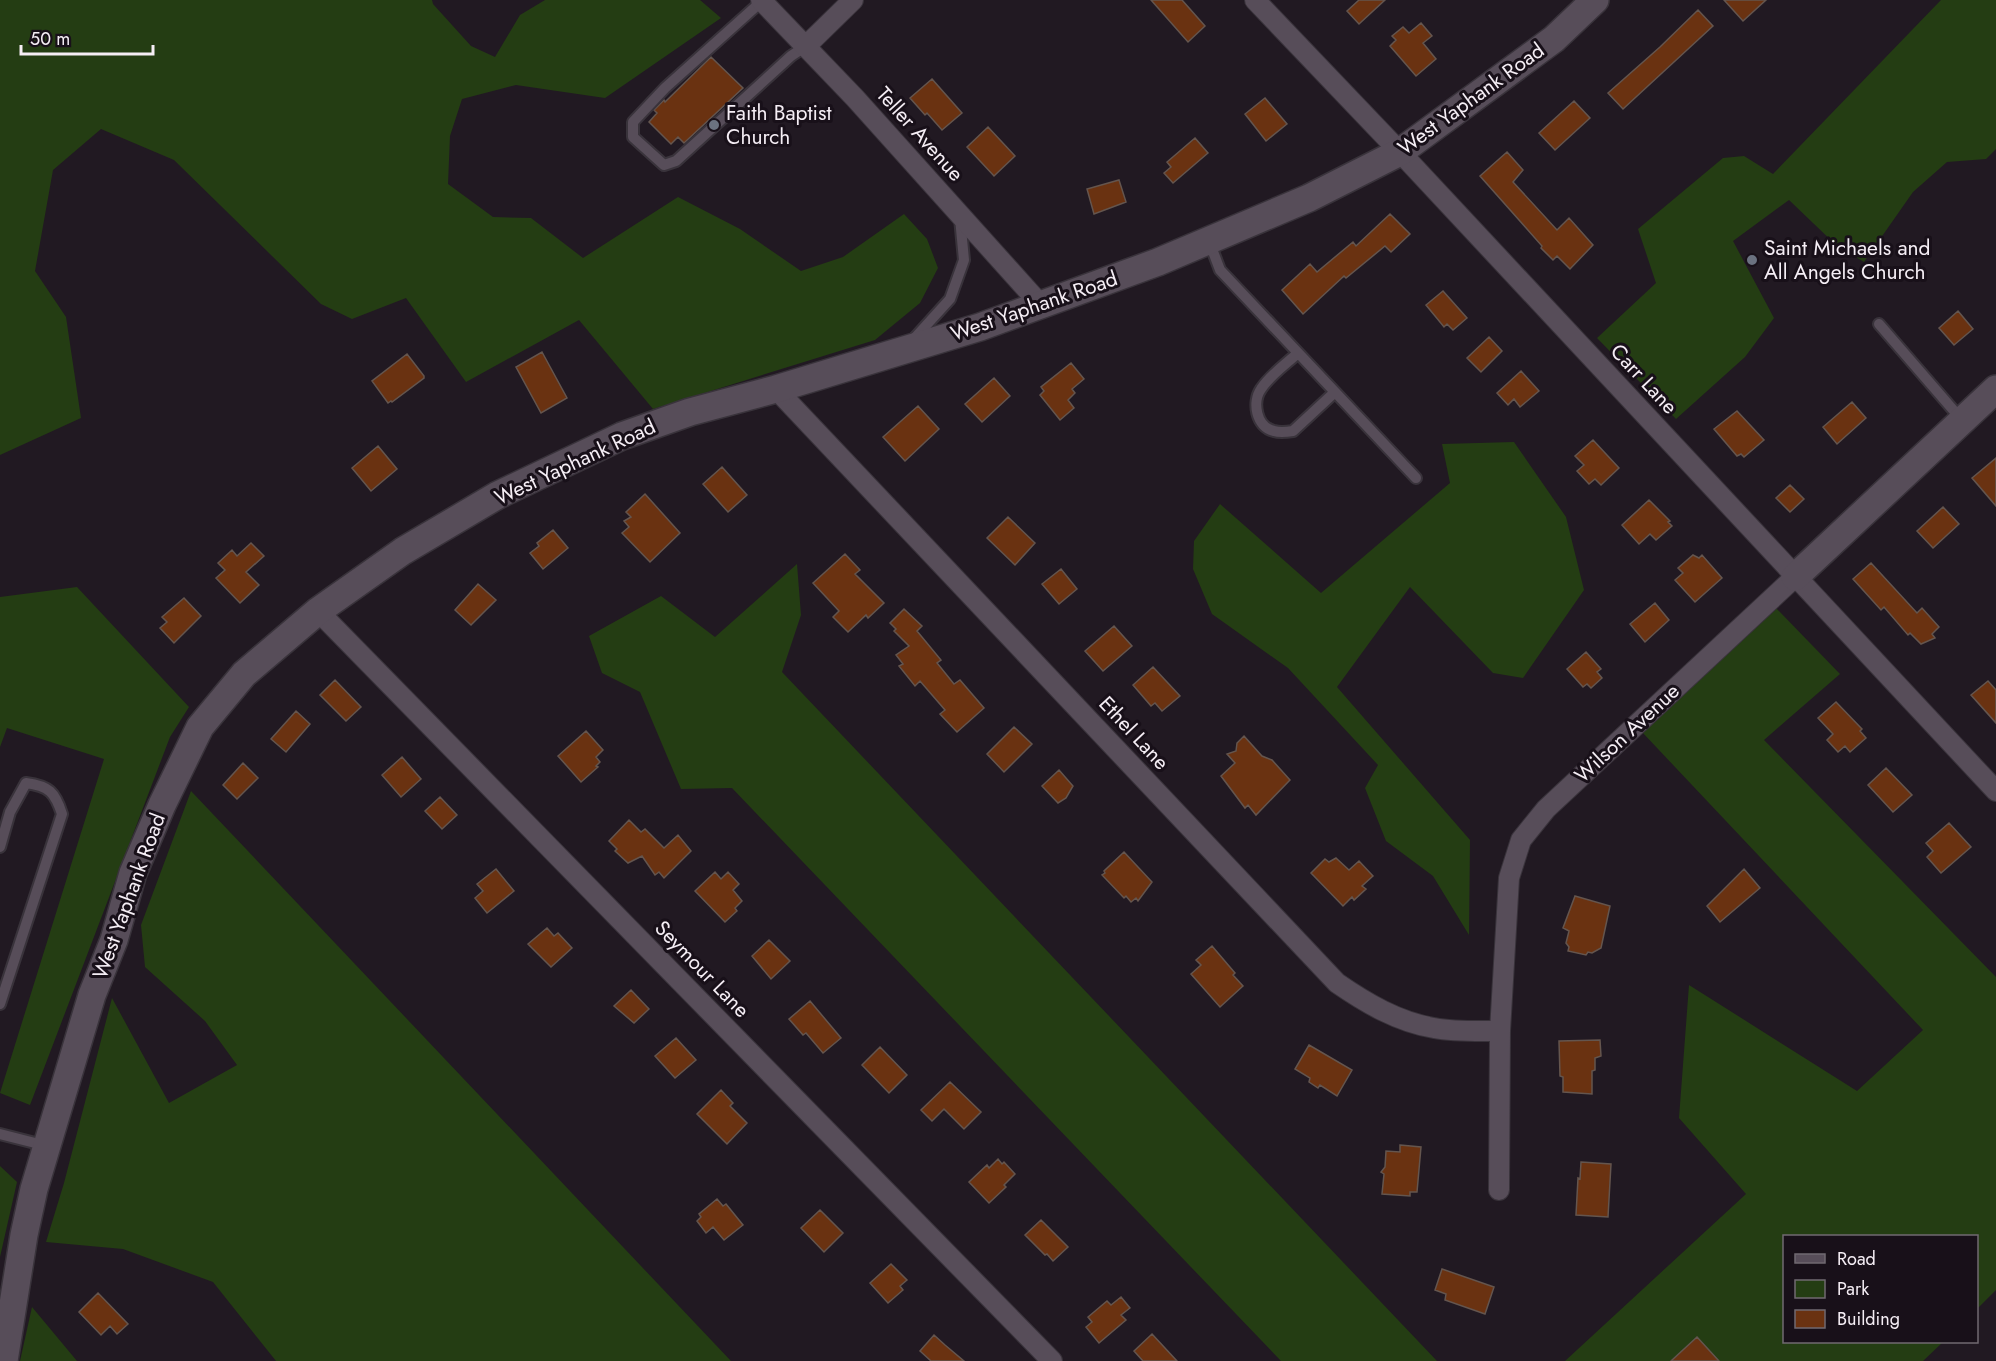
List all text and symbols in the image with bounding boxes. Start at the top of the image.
scale bar [21,18,153,56]
text: 50 m [30,26,70,52]
street label: West Yaphank Road [1392,36,1550,162]
street label: Teller Avenue [869,80,971,188]
place label: Faith Baptist Church [726,98,832,152]
marker: Faith Baptist Church [707,118,721,132]
place label: Saint Michaels and All Angels Church [1764,233,1931,287]
marker: Saint Michaels and All Angels Church [1745,253,1759,267]
street label: West Yaphank Road [947,263,1121,349]
street label: Carr Lane [1604,337,1685,421]
street label: West Yaphank Road [490,412,660,512]
street label: Wilson Avenue [1568,676,1686,790]
street label: Ethel Lane [1092,690,1176,777]
street label: West Yaphank Road [85,809,173,983]
street label: Seymour Lane [648,914,756,1025]
legend [1783,1235,1978,1343]
text: Road [1837,1246,1876,1272]
text: Park [1837,1276,1869,1302]
text: Building [1837,1306,1900,1332]

